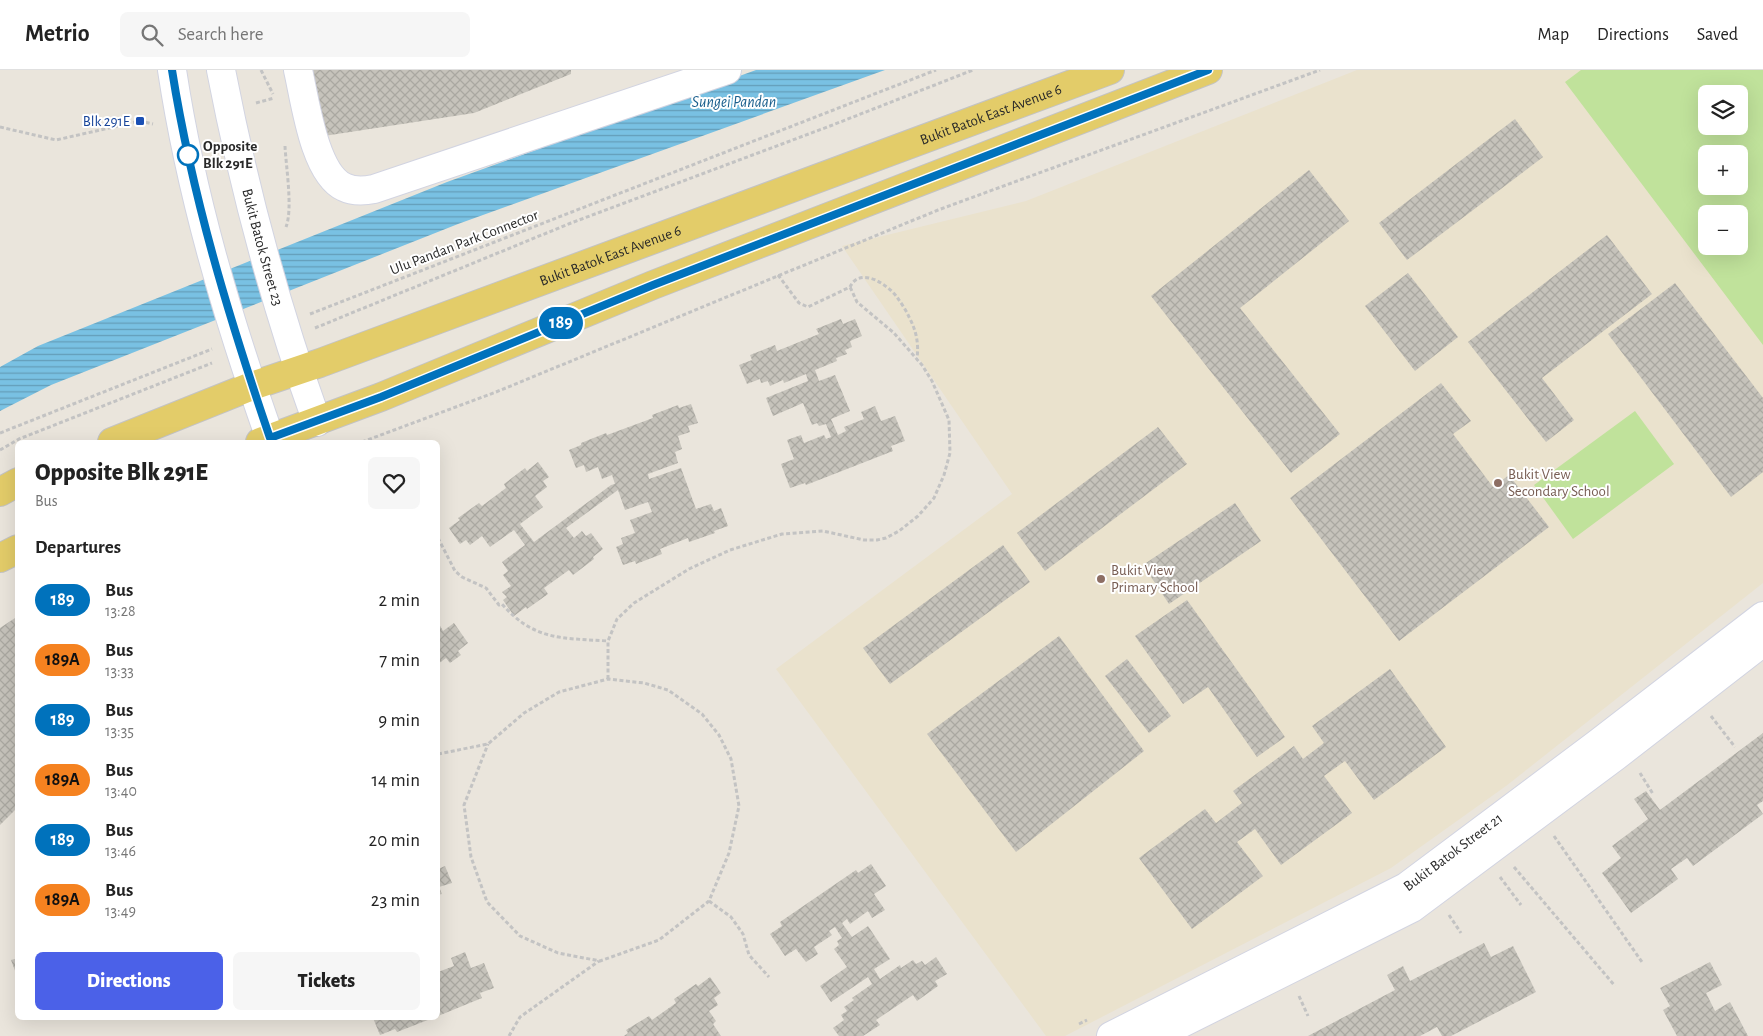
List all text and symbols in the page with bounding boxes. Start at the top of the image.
search box [120,12,470,57]
icon: search [138,21,166,49]
text: Metrio [25,22,90,46]
text: Search here [178,25,264,44]
text: Map [1538,26,1569,44]
text: Directions [1597,26,1669,44]
text: Saved [1697,26,1738,44]
street label: Bukit Batok East Avenue 6 [918,82,1064,148]
map controls [1698,85,1748,255]
button: layers [1698,85,1748,135]
water label: Sungei Pandan [692,94,776,110]
place label: Blk 291E [83,114,130,129]
marker: Blk 291E [134,115,146,127]
place label: Opposite Blk 291E [203,139,257,171]
marker: Opposite Blk 291E [177,144,199,166]
button: + [1698,145,1748,195]
street label: Bukit Batok Street 23 [239,187,285,308]
button: − [1698,205,1748,255]
street label: Ulu Pandan Park Connector [388,207,541,278]
street label: Bukit Batok East Avenue 6 [537,223,683,289]
line badge: 189 [532,307,590,339]
text: 189 [549,314,573,332]
button: heart [368,457,420,509]
text: Opposite Blk 291E [35,461,208,485]
place label: Bukit View Secondary School [1508,467,1610,499]
marker: Bukit View Secondary School [1492,477,1504,489]
text: Bus [35,493,58,509]
text: Departures [35,538,121,557]
place label: Bukit View Primary School [1111,563,1199,595]
marker: Bukit View Primary School [1095,573,1107,585]
text: Bus [105,581,133,600]
text: 189 [50,591,75,609]
text: 2 min [379,591,420,610]
text: 13:28 [105,603,136,619]
text: Bus [105,641,133,660]
text: 189A [45,651,80,669]
text: 7 min [379,651,420,670]
text: 13:33 [105,663,134,679]
text: Bus [105,701,133,720]
text: 189 [50,711,75,729]
text: 9 min [378,711,420,730]
text: 13:35 [105,723,134,739]
text: Bus [105,761,133,780]
text: 189A [45,771,80,789]
text: 14 min [372,771,420,790]
text: 13:40 [105,783,137,799]
street label: Bukit Batok Street 21 [1401,810,1506,894]
text: Bus [105,821,133,840]
text: 189 [50,831,75,849]
text: 20 min [369,831,420,850]
text: 13:46 [105,843,136,859]
text: Bus [105,881,133,900]
text: 189A [45,891,80,909]
text: 23 min [371,891,420,910]
text: 13:49 [105,903,136,919]
button: Directions [35,952,223,1010]
button: Tickets [233,952,420,1010]

